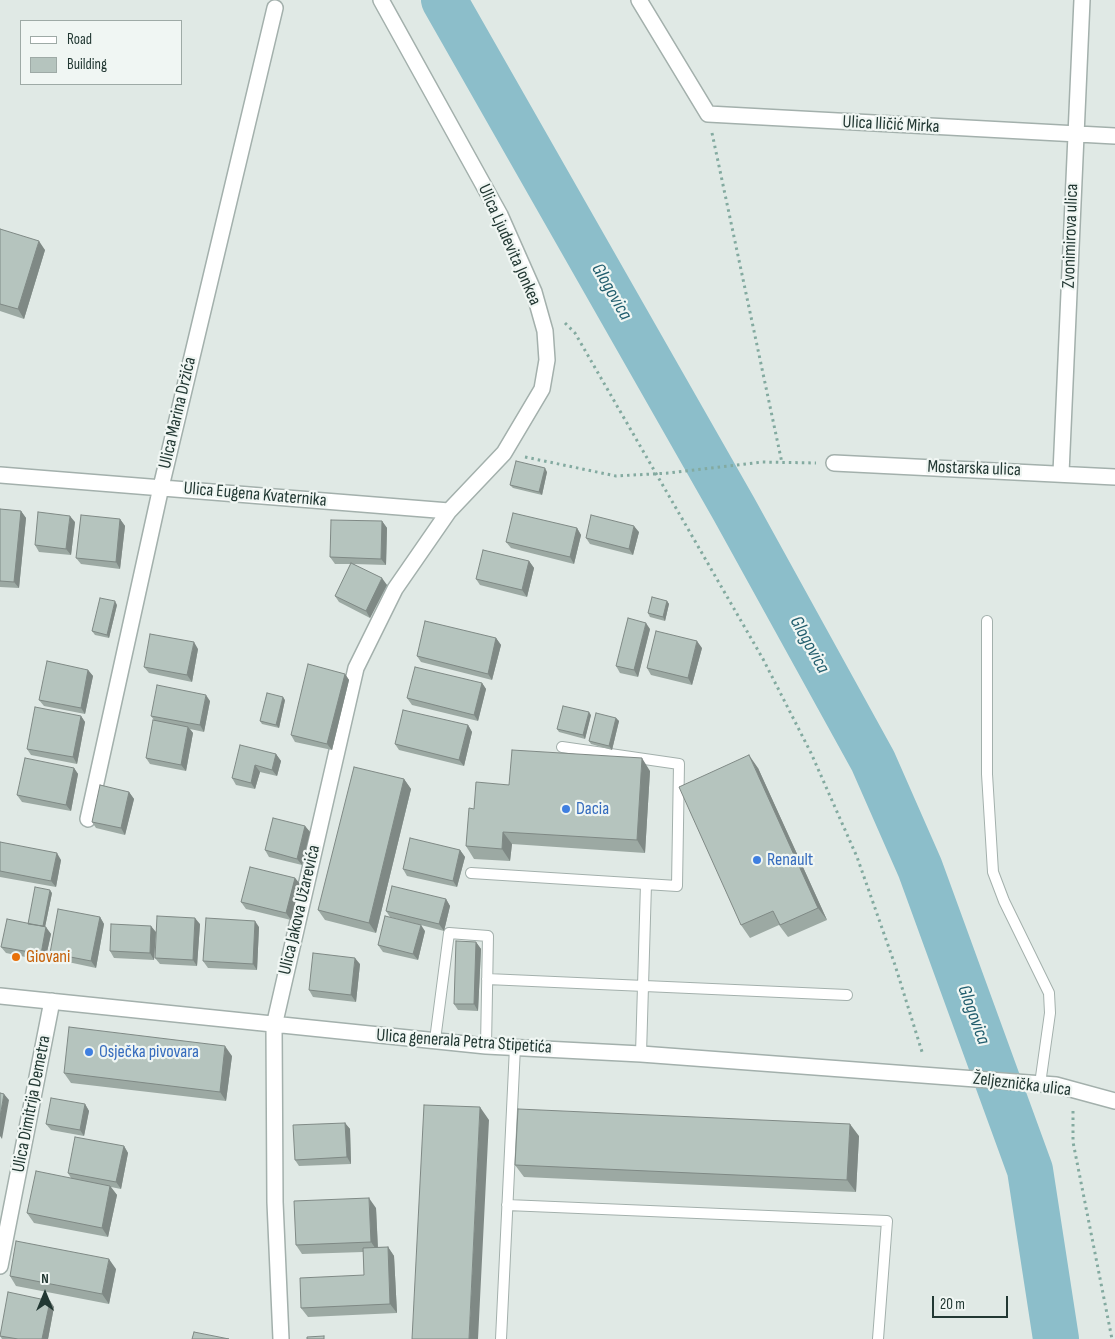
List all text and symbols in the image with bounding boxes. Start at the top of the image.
legend [20,20,182,85]
text: Road [67,30,92,49]
text: Building [67,55,107,74]
street label: Ulica Iličić Mirka [842,112,940,138]
street label: Ulica Ljudevita Jonkea [473,181,545,309]
street label: Zvonimirova ulica [1058,183,1084,289]
water label: Glogovica [586,260,636,324]
street label: Ulica Marina Držića [155,355,201,471]
street label: Mostarska ulica [927,457,1021,481]
street label: Ulica Eugena Kvaternika [183,478,327,512]
water label: Glogovica [784,613,834,677]
place label: Dacia [576,798,609,820]
marker: Dacia [560,803,572,815]
street label: Ulica Jakova Užarevića [275,843,325,977]
place label: Renault [767,849,813,871]
marker: Renault [751,854,763,866]
place label: Giovani [26,946,70,968]
marker: Giovani [10,951,22,963]
water label: Glogovica [952,982,994,1048]
street label: Ulica generala Petra Stipetića [376,1025,552,1059]
street label: Ulica Dimitrija Demetra [8,1034,56,1174]
place label: Osječka pivovara [99,1041,199,1063]
marker: Osječka pivovara [83,1046,95,1058]
street label: Željeznička ulica [972,1068,1072,1102]
north arrow [20,1269,70,1319]
text: N [41,1270,49,1287]
scale bar [935,1286,1011,1318]
text: 20 m [940,1295,965,1314]

